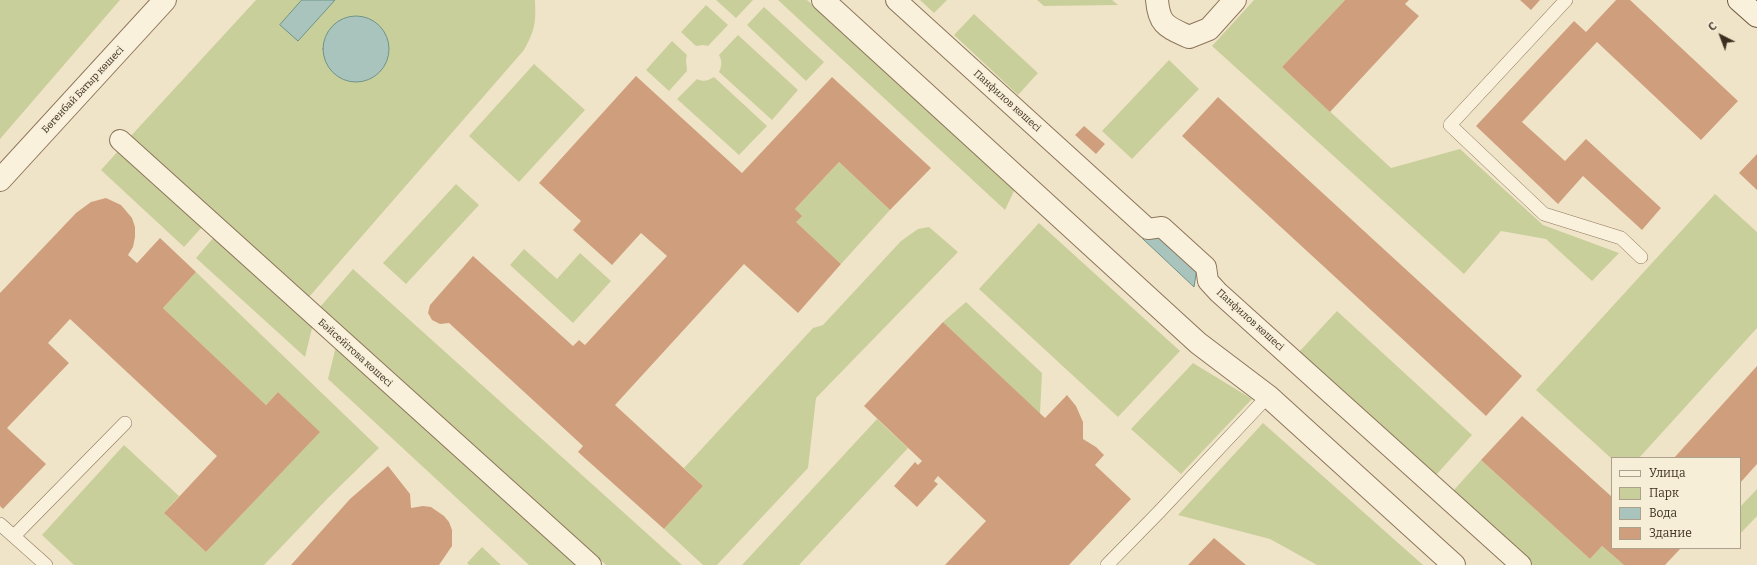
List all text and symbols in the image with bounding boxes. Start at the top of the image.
north arrow [1701,16,1741,56]
text: С [1706,20,1720,34]
street label: Бөгенбай Батыр көшесі [40,44,126,136]
street label: Панфилов көшесі [971,68,1043,134]
street label: Панфилов көшесі [1214,287,1286,353]
street label: Бәйсейітова көшесі [315,316,395,390]
legend [1611,457,1741,549]
text: Улица [1649,466,1685,480]
text: Парк [1649,486,1679,500]
text: Вода [1649,506,1677,520]
text: Здание [1649,526,1692,540]

